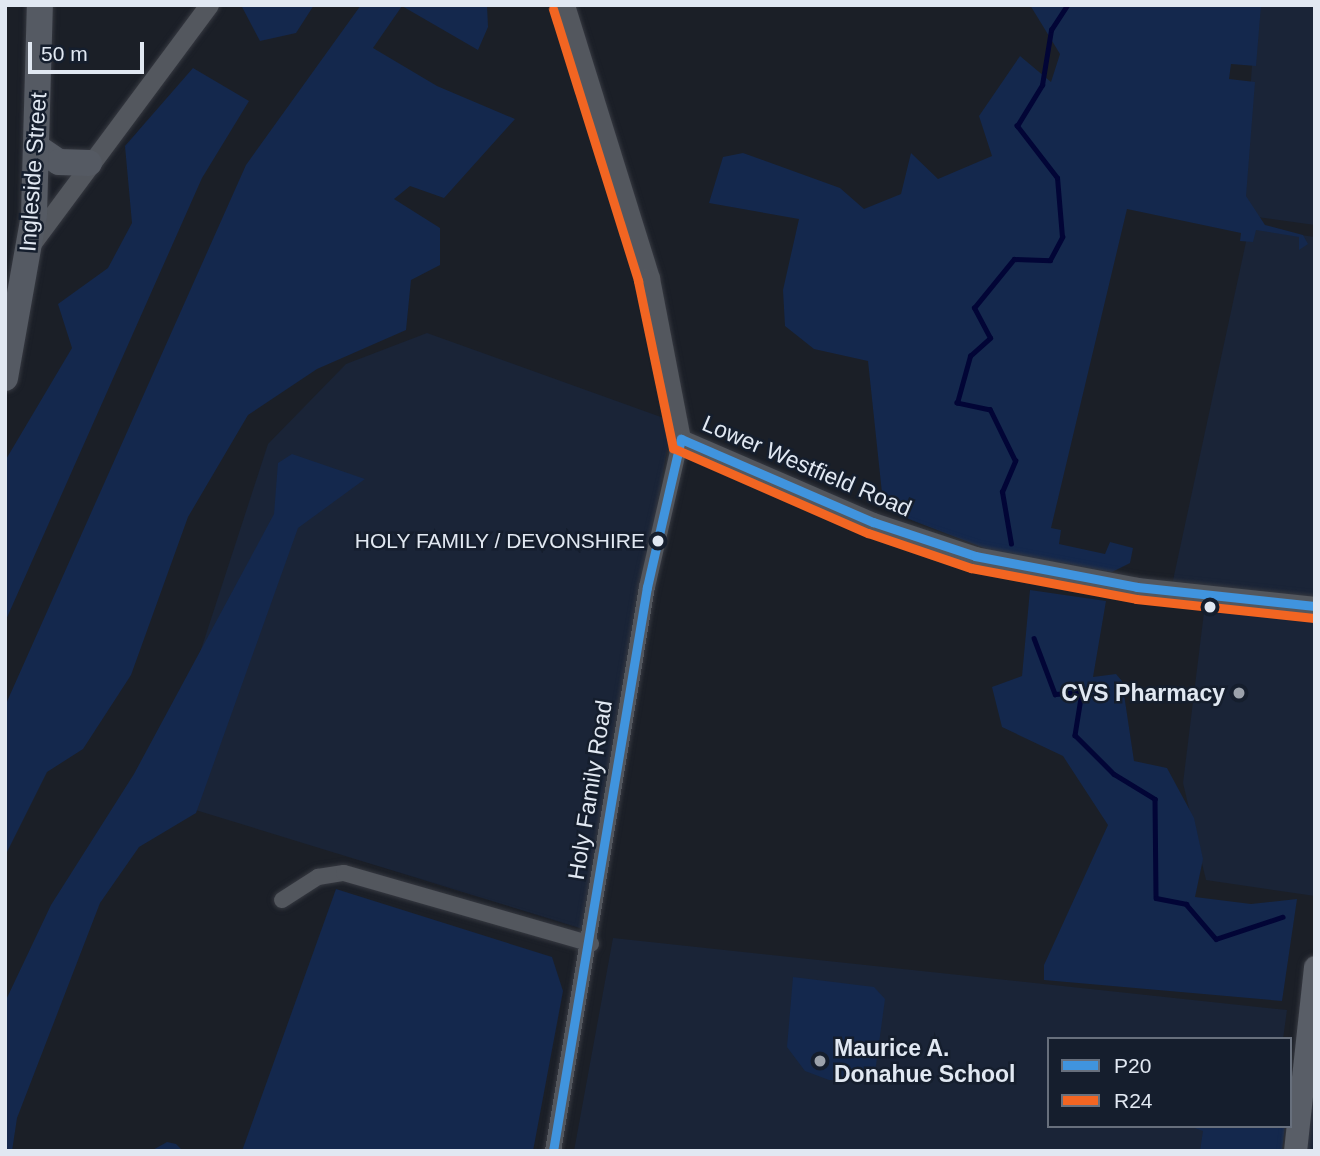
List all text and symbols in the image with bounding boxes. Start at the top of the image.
scale bar [32,28,147,72]
text: 50 m [41,42,88,65]
street label: Ingleside Street [14,91,52,253]
street label: Lower Westfield Road [698,409,916,523]
place label: HOLY FAMILY / DEVONSHIRE [354,528,645,554]
marker: HOLY FAMILY / DEVONSHIRE [651,534,665,548]
unlabelled marker [1203,600,1217,614]
place label: CVS Pharmacy [1061,679,1225,707]
marker: CVS Pharmacy [1231,685,1247,701]
street label: Holy Family Road [562,698,618,882]
place label: Maurice A. Donahue School [834,1034,1015,1088]
legend [1047,1037,1292,1128]
marker: Maurice A. Donahue School [812,1053,828,1069]
text: P20 [1114,1054,1151,1077]
text: R24 [1114,1089,1153,1112]

